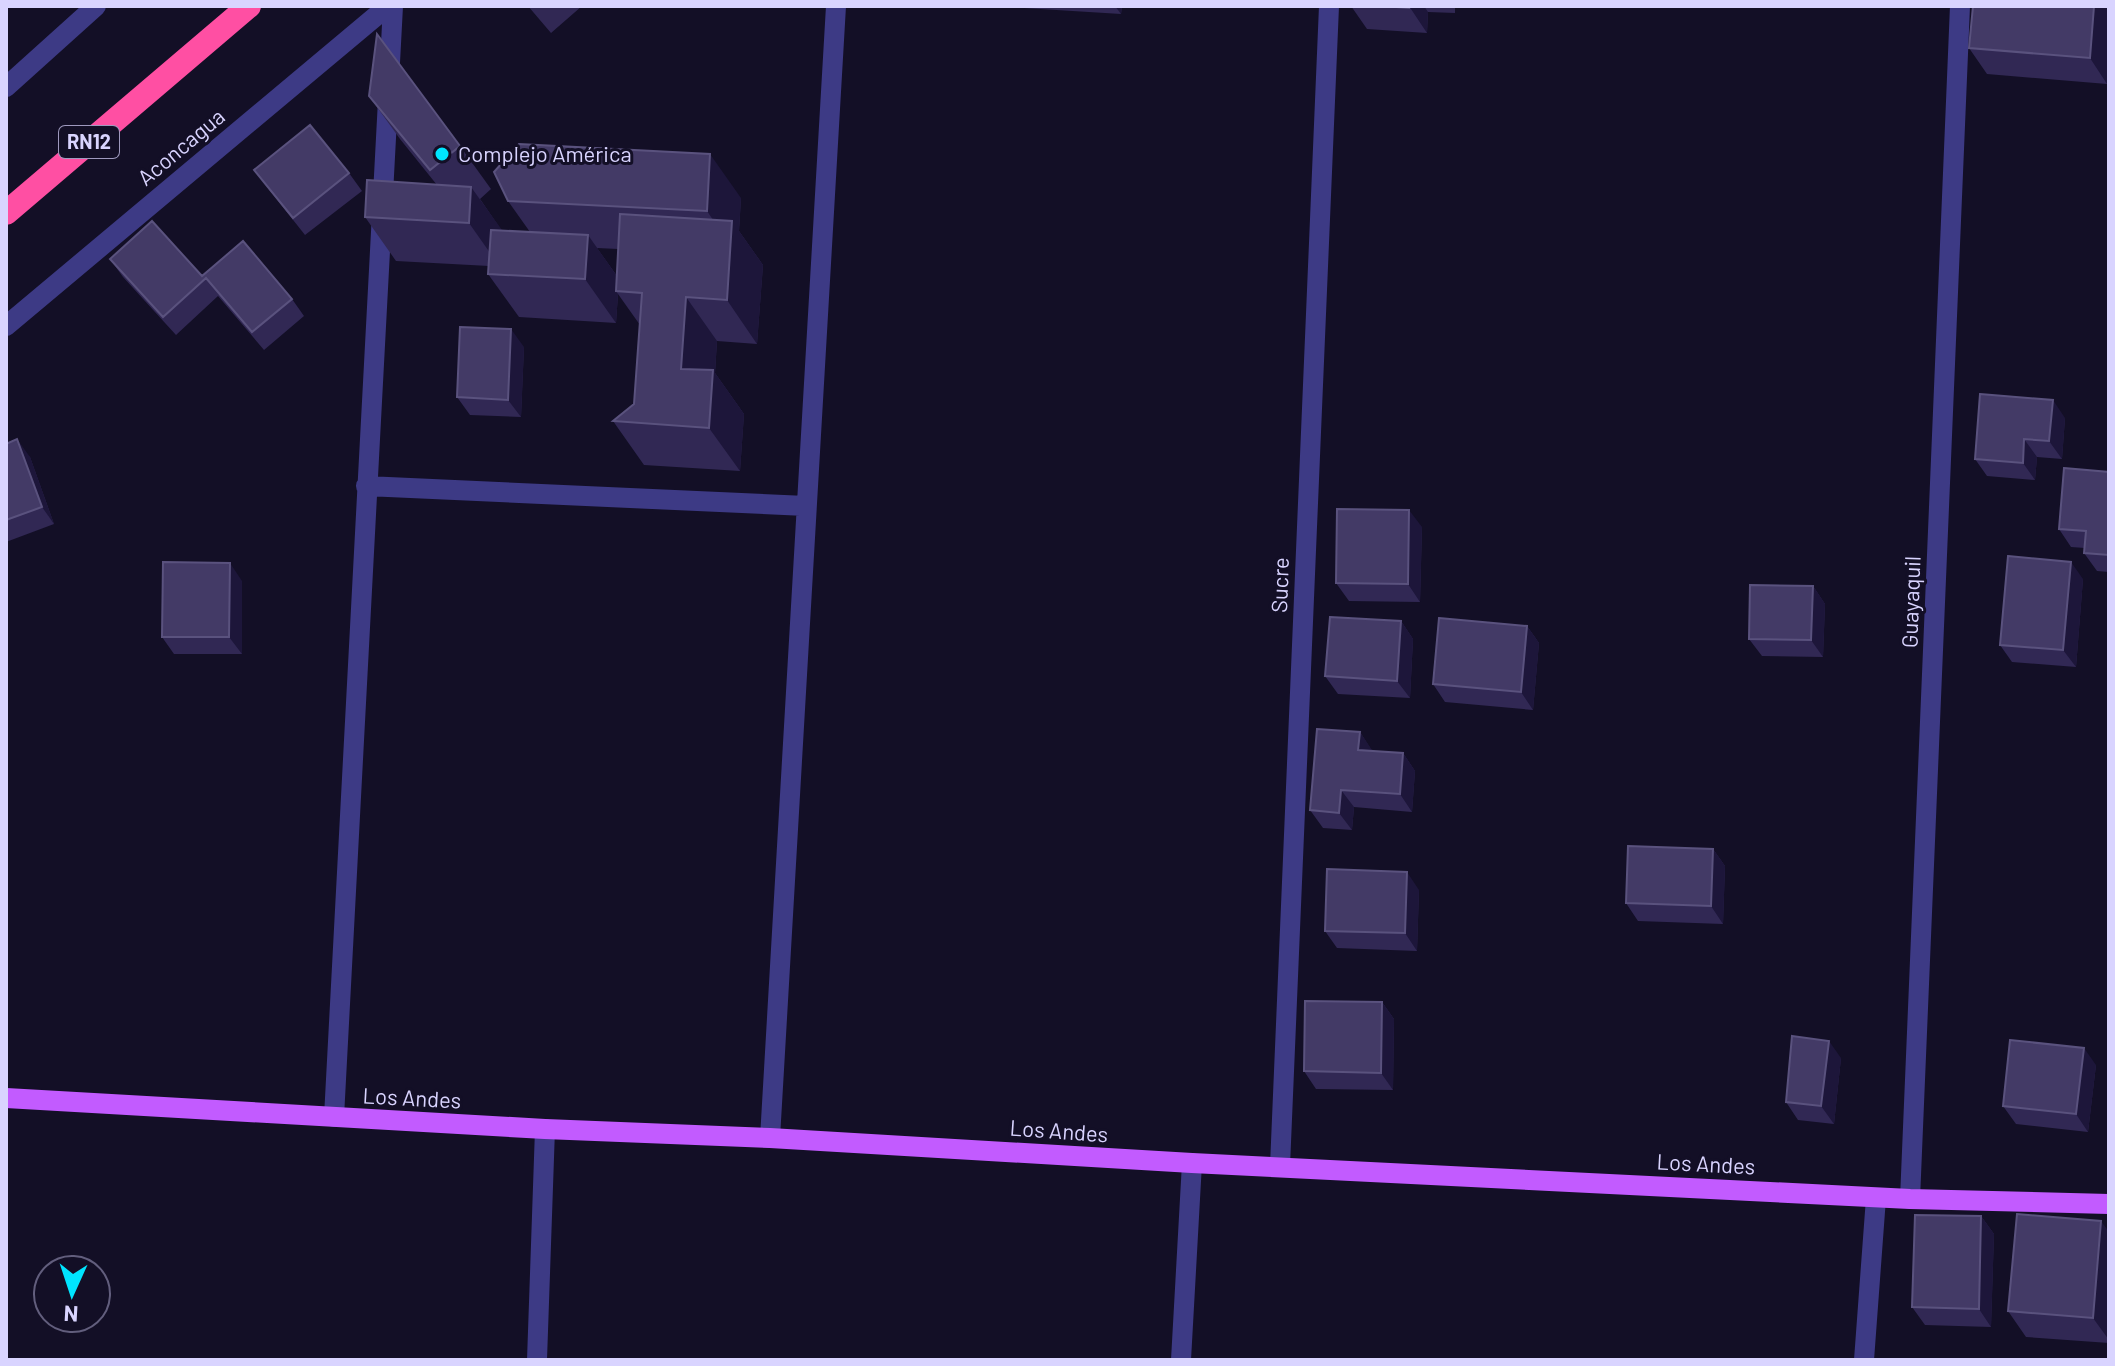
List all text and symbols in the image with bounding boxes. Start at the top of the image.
street label: Aconcagua [132,102,229,190]
road number: RN12 [59,126,119,158]
place label: Complejo América [458,140,632,166]
marker: Complejo América [433,145,451,163]
street label: Guayaquil [1895,555,1925,648]
street label: Sucre [1265,557,1293,613]
street label: Los Andes [362,1081,462,1113]
street label: Los Andes [1009,1114,1109,1146]
street label: Los Andes [1656,1147,1756,1179]
north arrow [32,1254,112,1334]
text: N [63,1302,79,1328]

